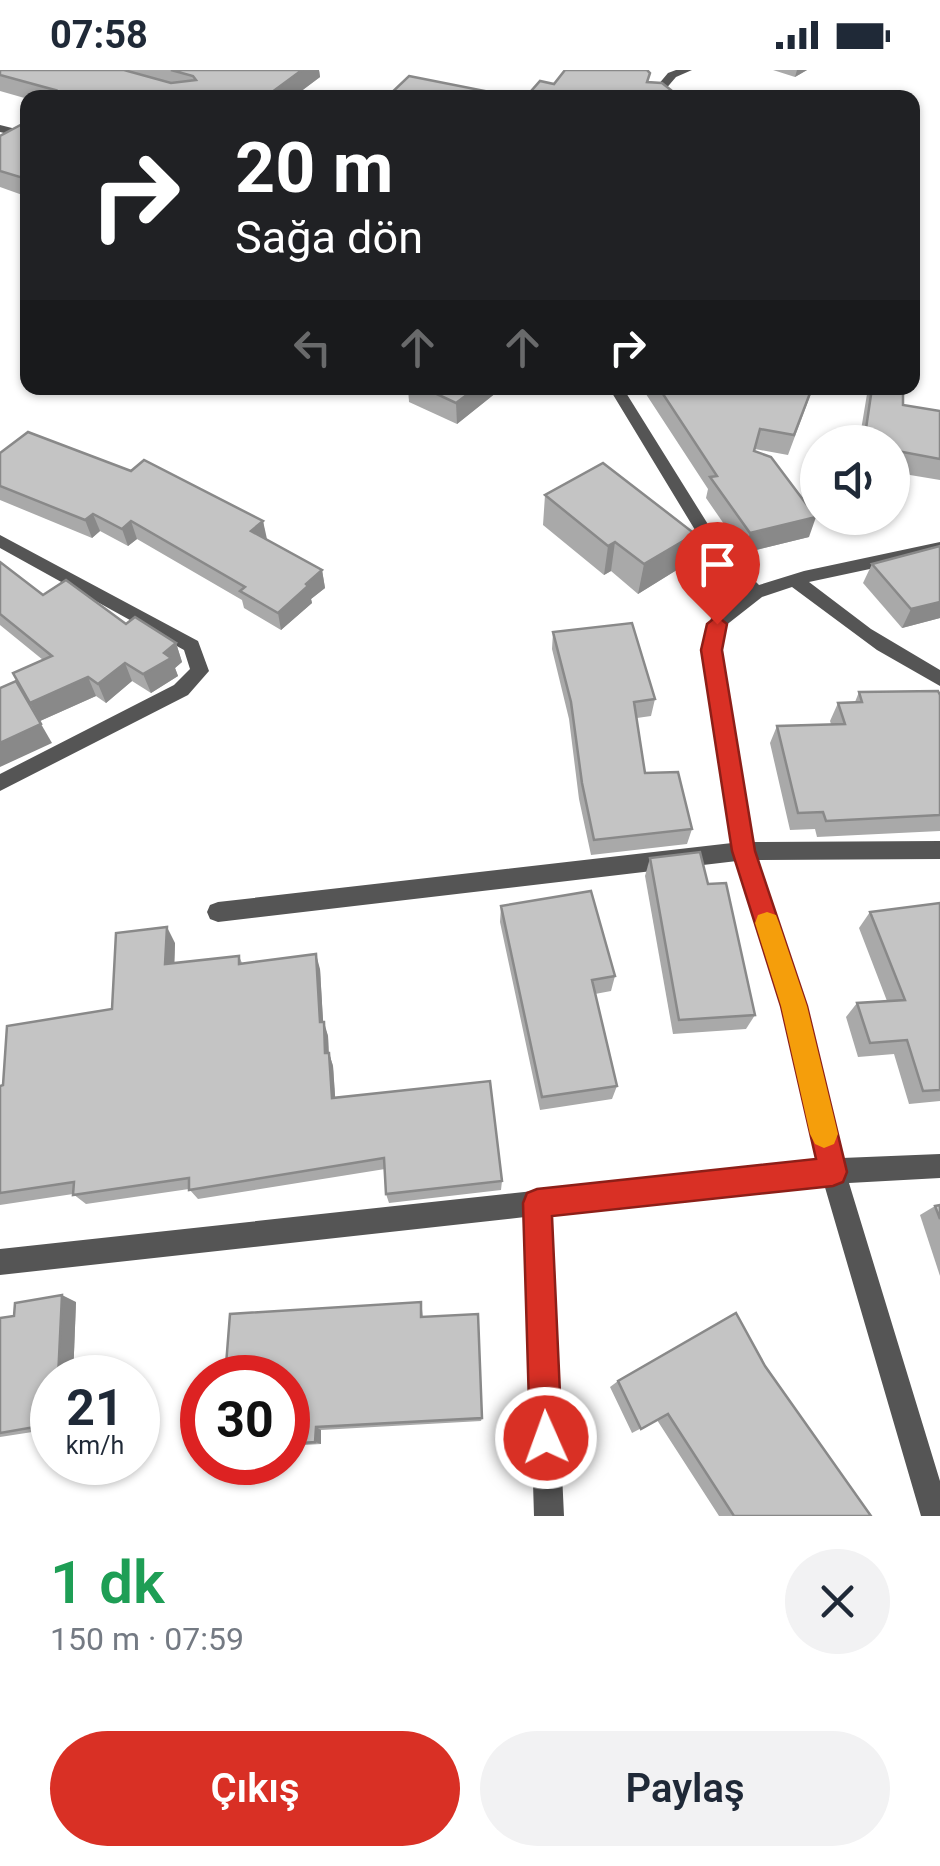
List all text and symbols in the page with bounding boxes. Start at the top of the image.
text: 07:58 [50,13,148,57]
text: 20 m [235,127,393,209]
icon: right [70,130,200,260]
text: Sağa dön [235,211,423,264]
icon: left [285,320,340,375]
icon: ahead [390,320,445,375]
icon: ahead [495,320,550,375]
icon: right [600,320,655,375]
map controls [800,425,910,535]
button: sound [800,425,910,535]
pin [675,522,760,625]
icon: arrive [690,537,745,592]
speed limit sign: 30 [180,1355,310,1485]
text: 21 [66,1379,124,1437]
position arrow [494,1386,598,1490]
text: km/h [66,1431,124,1460]
text: 1 dk [50,1547,165,1618]
button: close [785,1549,890,1654]
text: 150 m · 07:59 [50,1620,244,1658]
button: Çıkış [50,1731,460,1846]
button: Paylaş [480,1731,890,1846]

